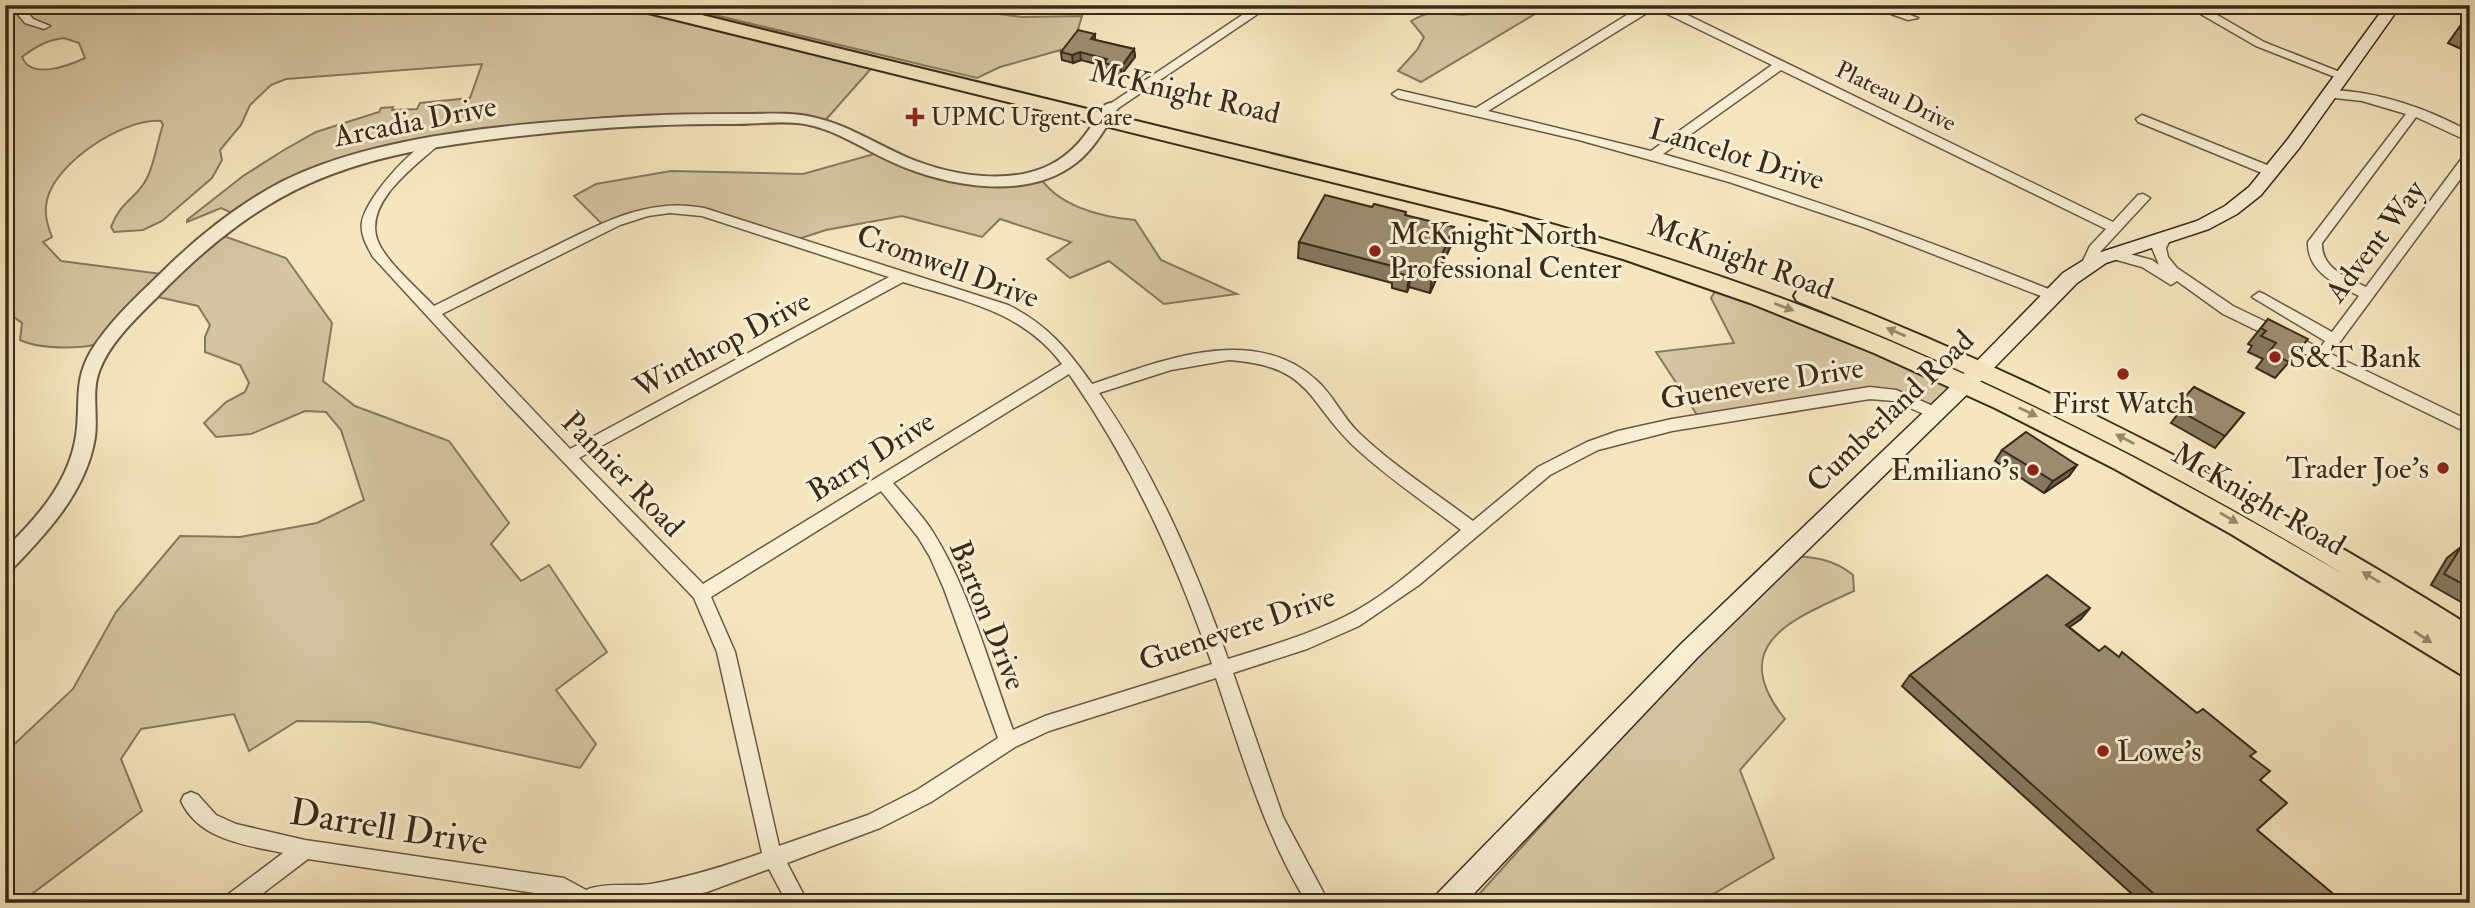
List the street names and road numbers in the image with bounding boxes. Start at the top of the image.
street label: McKnight Road [1086,53,1284,132]
street label: Plateau Drive [1830,54,1961,139]
street label: Arcadia Drive [330,88,499,156]
street label: Lancelot Drive [1645,110,1829,199]
street label: Advent Way [2317,172,2434,311]
street label: McKnight Road [1643,207,1838,308]
street label: Cromwell Drive [852,216,1044,317]
street label: Winthrop Drive [627,282,817,407]
street label: Cumberland Road [1799,322,1982,500]
street label: Guenevere Drive [1658,349,1866,418]
street label: Barry Drive [801,403,942,510]
street label: Pannier Road [554,404,692,545]
street label: McKnight Road [2166,435,2352,564]
street label: Barton Drive [941,535,1034,695]
street label: Guenevere Drive [1134,578,1340,679]
street label: Darrell Drive [286,789,491,866]

